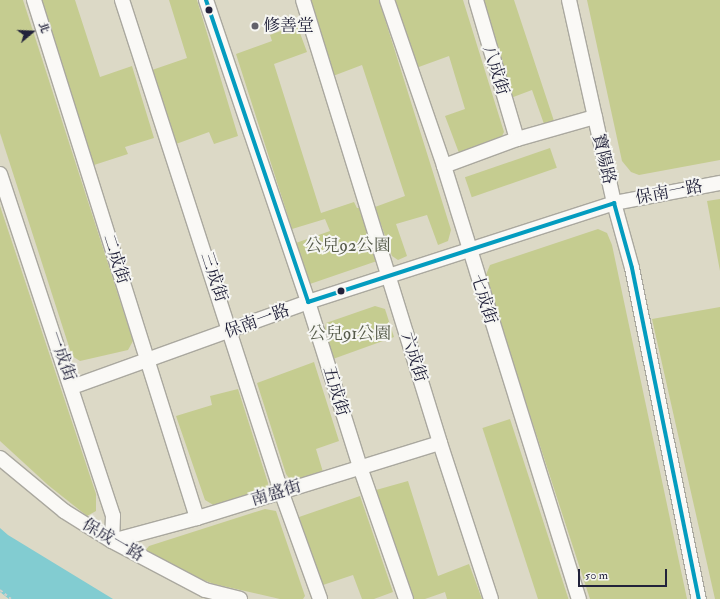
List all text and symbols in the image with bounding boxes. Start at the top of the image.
unlabelled marker [204,5,214,15]
north arrow [12,12,52,52]
place label: 修善堂 [263,16,314,36]
text: 北 [36,21,52,35]
marker: 修善堂 [250,21,260,31]
street label: 八成街 [479,43,513,97]
street label: 寶陽路 [588,132,620,186]
street label: 保南一路 [634,175,704,209]
street label: 二成街 [98,232,134,286]
park label: 公兒92公園 [305,236,391,256]
street label: 三成街 [196,250,232,304]
street label: 七成街 [467,272,501,326]
unlabelled marker [336,286,346,296]
street label: 保南一路 [222,300,292,342]
park label: 公兒91公園 [309,324,391,344]
street label: 一成街 [44,329,80,383]
street label: 六成街 [397,330,431,384]
street label: 五成街 [319,364,353,418]
street label: 南盛街 [249,476,303,510]
street label: 保成一路 [78,514,148,566]
scale bar [580,561,669,587]
text: 50 m [585,568,608,583]

